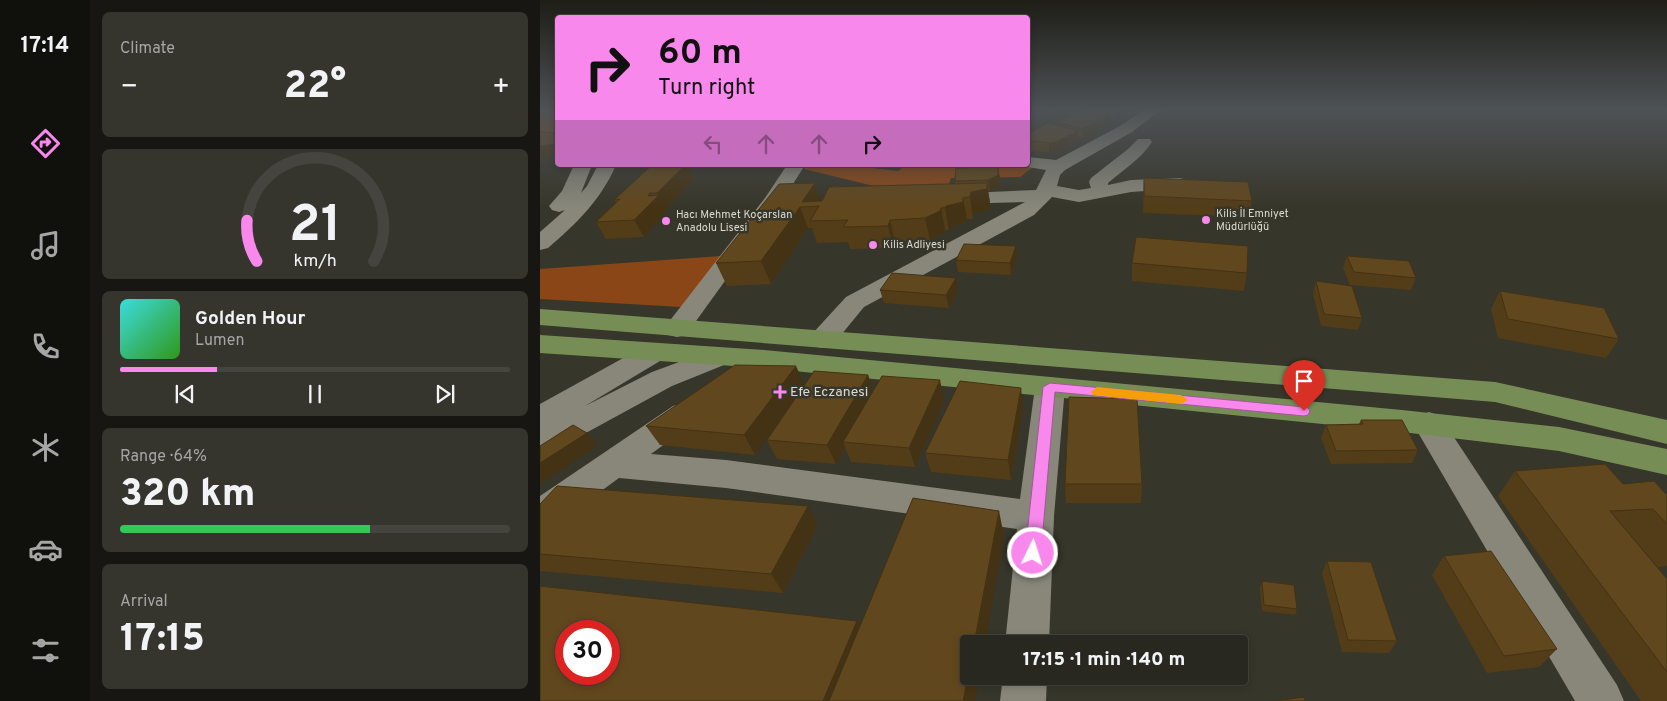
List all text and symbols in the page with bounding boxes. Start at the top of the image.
text: 60 m [658,32,742,76]
text: 17:14 [21,33,69,60]
icon: right [575,35,640,100]
text: Climate [120,39,175,59]
text: 22° [284,63,346,112]
text: − [120,70,138,106]
text: + [492,70,510,106]
text: Turn right [658,75,755,102]
icon: directions [28,126,63,161]
icon: left [699,130,727,158]
icon: ahead [752,130,780,158]
icon: ahead [805,130,833,158]
icon: right [858,130,886,158]
text: 21 [289,194,341,260]
place label: Kilis İl Emniyet Müdürlüğü [1216,206,1289,234]
place label: Hacı Mehmet Koçarslan Anadolu Lisesi [676,208,792,235]
marker: Kilis İl Emniyet Müdürlüğü [1200,214,1212,226]
marker: Hacı Mehmet Koçarslan Anadolu Lisesi [660,215,672,227]
icon: music [28,228,63,263]
place label: Kilis Adliyesi [883,238,945,252]
marker: Kilis Adliyesi [867,239,879,251]
text: km/h [293,250,337,273]
text: Golden Hour [195,307,306,331]
icon: phone [28,329,63,364]
text: Lumen [195,331,245,351]
pin [1283,360,1325,411]
icon: arrive [1290,367,1318,395]
icon: previous [171,380,199,408]
icon: pause [301,380,329,408]
icon: next [431,380,459,408]
place label: Efe Eczanesi [790,384,868,401]
marker: Efe Eczanesi [774,386,786,398]
icon: climate [28,430,63,465]
text: Range · 64% [120,447,207,467]
text: 320 km [120,471,255,520]
position arrow [1006,526,1058,578]
icon: car [28,532,63,567]
text: Arrival [120,592,168,612]
text: 17:15 [120,616,205,665]
speed limit sign: 30 [555,620,620,685]
icon: filters [28,633,63,668]
text: 17:15 · 1 min · 140 m [1023,648,1185,672]

